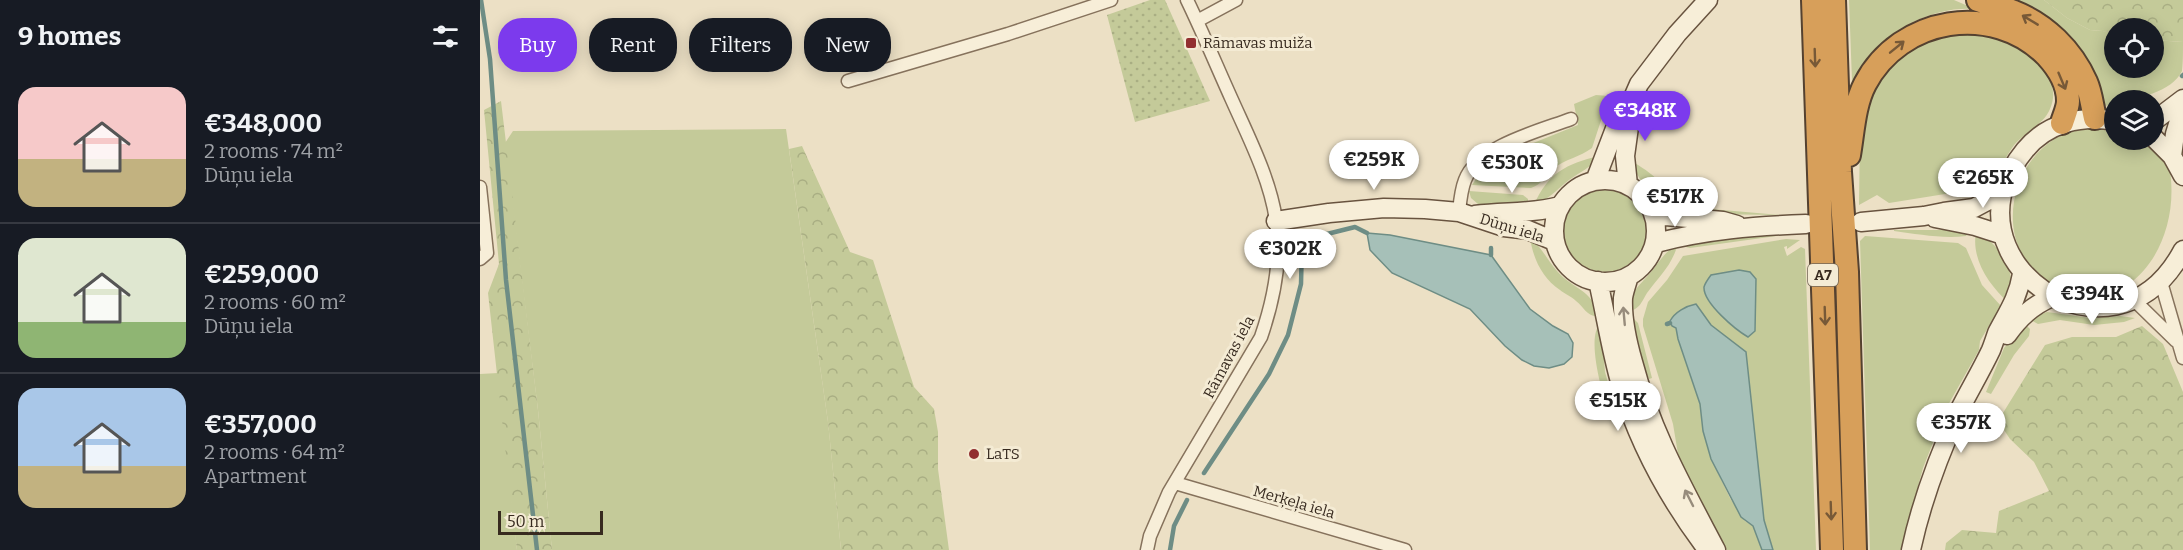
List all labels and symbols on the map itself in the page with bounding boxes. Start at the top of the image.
one-way arrow [2022,14,2039,26]
place label: Rāmavas muiža [1203,34,1312,52]
marker: Rāmavas muiža [1184,36,1198,50]
one-way arrow [1889,40,1905,53]
one-way arrow [1809,48,1821,68]
one-way arrow [2058,72,2069,90]
pin: €348K [1603,91,1687,142]
pin: €259K [1332,140,1416,191]
pin: €530K [1470,143,1554,194]
pin: €265K [1941,158,2025,209]
pin: €517K [1633,177,1717,228]
street label: Dūņu iela [1477,210,1547,247]
pin: €302K [1248,229,1332,280]
road number: A7 [1808,264,1838,286]
pin: €394K [2050,274,2134,325]
one-way arrow [1619,306,1630,326]
one-way arrow [1819,306,1830,326]
street label: Rāmavas iela [1200,313,1258,401]
pin: €515K [1576,381,1660,432]
pin: €357K [1919,403,2003,454]
place label: LaTS [986,445,1020,463]
marker: LaTS [967,447,981,461]
street label: Merķeļa iela [1251,482,1337,523]
one-way arrow [1682,490,1694,508]
one-way arrow [1825,501,1837,521]
scale bar [498,508,603,536]

